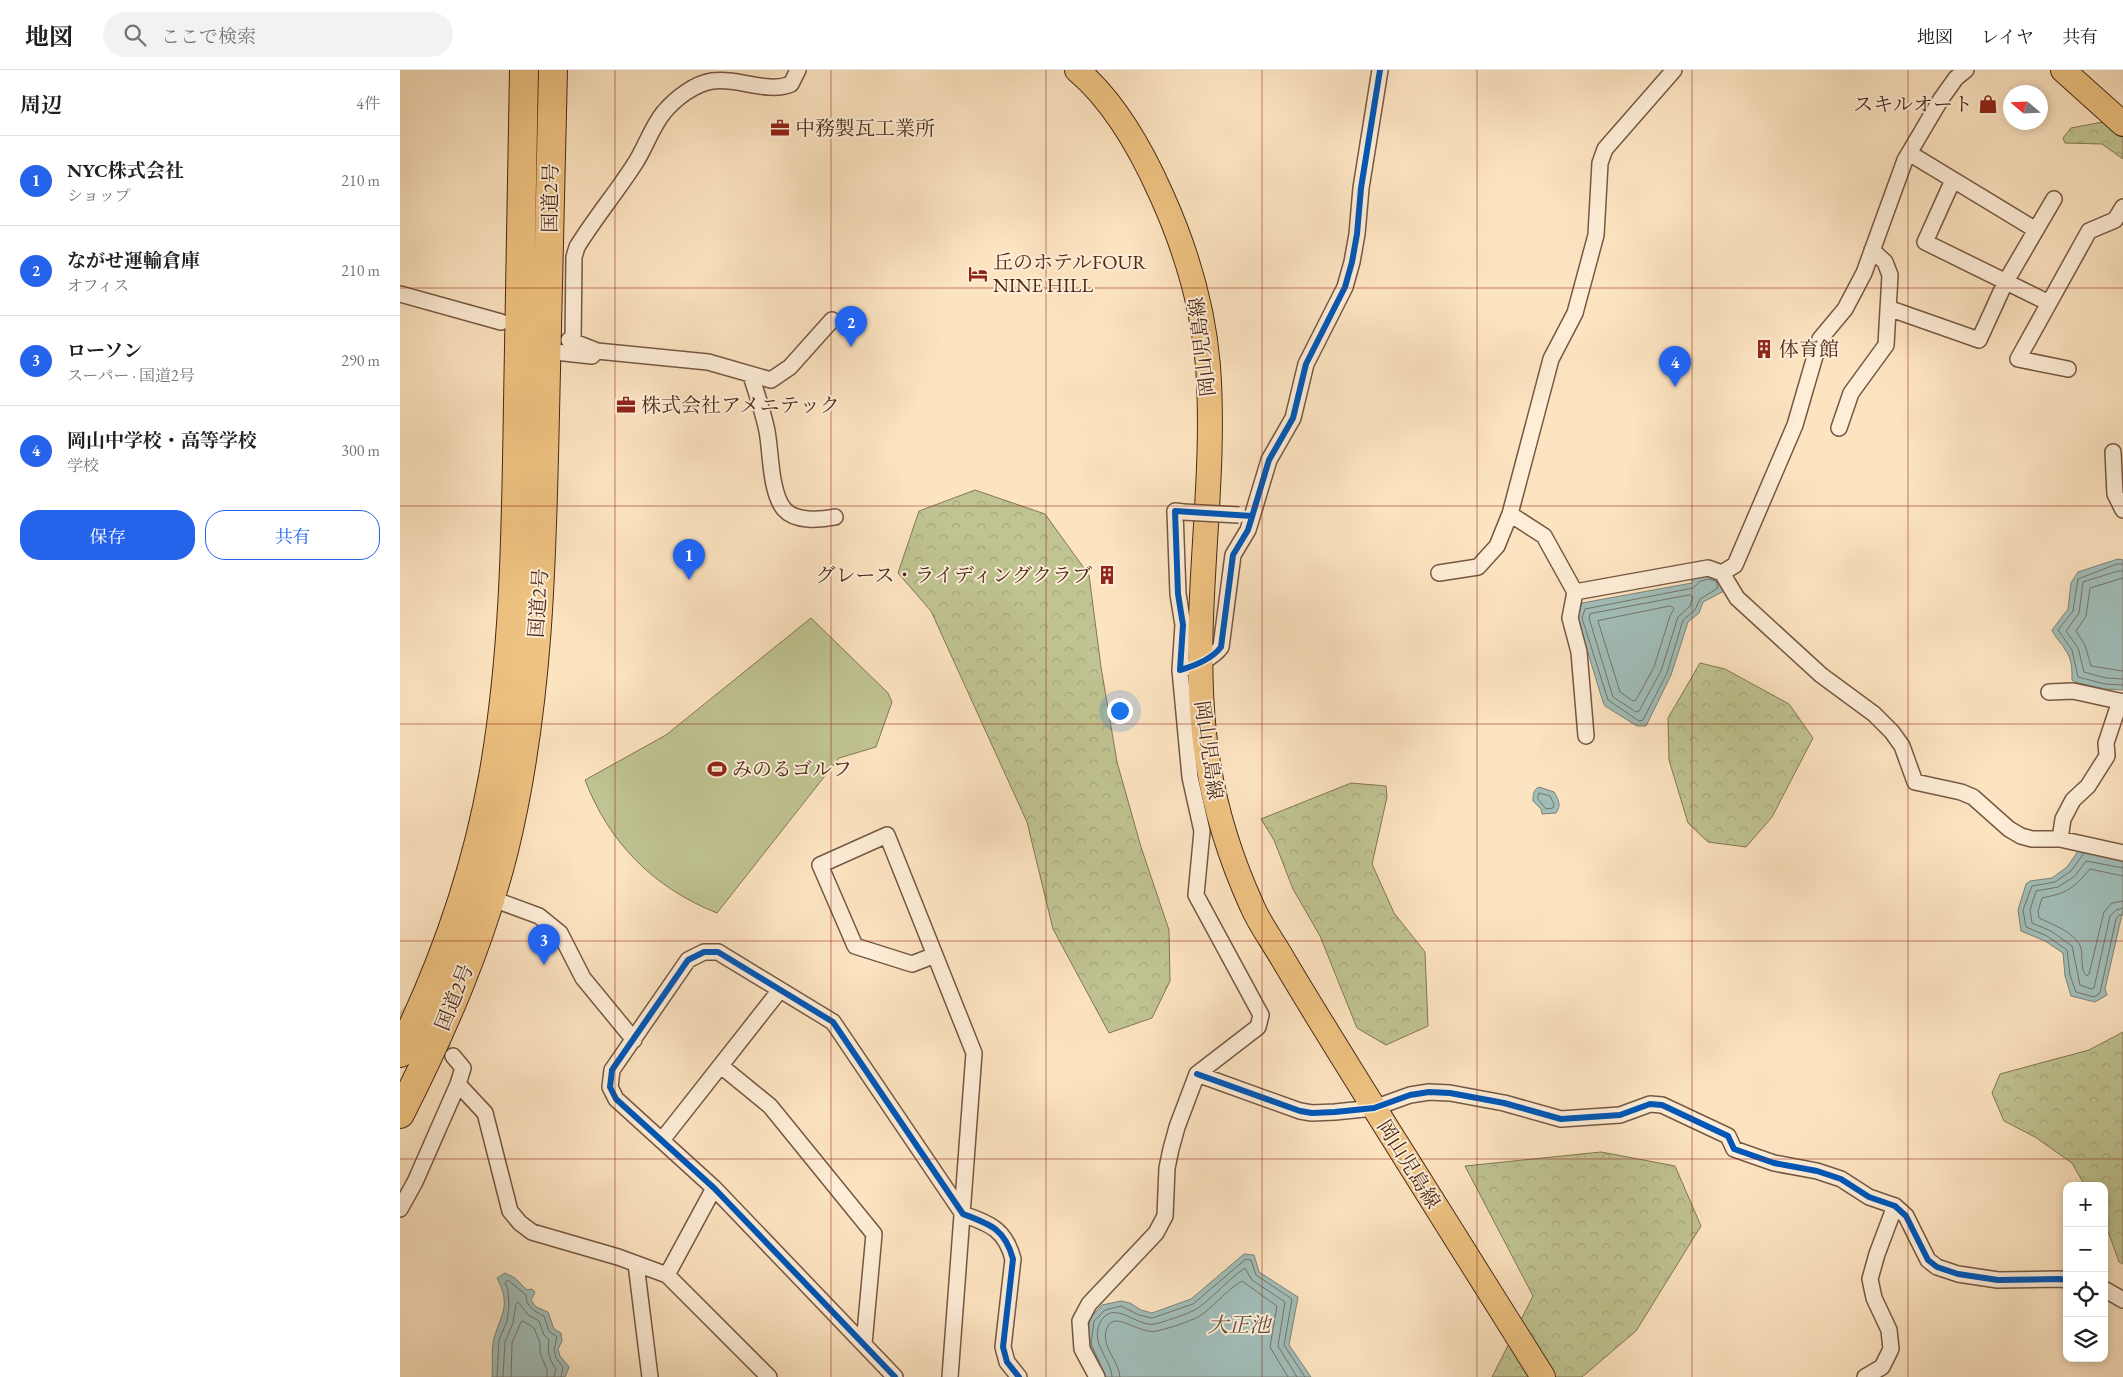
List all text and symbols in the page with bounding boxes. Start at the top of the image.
search box [103,12,453,57]
text: 地図 [25,21,73,52]
icon: search [121,21,149,49]
text: ここで検索 [161,24,256,49]
text: 地図 [1917,25,1953,48]
text: レイヤ [1981,25,2034,48]
text: 共有 [2062,25,2098,48]
north arrow [2003,85,2048,130]
text: 周辺 [20,91,62,118]
place label: スキルオート [1853,91,1973,117]
text: 4件 [356,93,380,114]
shop icon: スキルオート [1977,93,1999,115]
place label: 中務製瓦工業所 [795,115,935,141]
office icon: 中務製瓦工業所 [769,117,791,139]
text: NYC株式会社 [67,158,184,183]
street label: 国道2号 [536,163,564,233]
text: 1 [32,170,40,191]
text: 210 m [341,170,380,191]
text: ショップ [67,185,131,206]
text: ながせ運輸倉庫 [67,248,200,273]
place label: 丘のホテルFOUR NINE HILL [993,249,1147,298]
text: 2 [32,260,40,281]
text: 210 m [341,260,380,281]
hotel icon: 丘のホテルFOUR NINE HILL [967,263,989,285]
text: オフィス [67,275,129,296]
street label: 岡山児島線 [1183,296,1221,398]
pin: 2 [835,306,867,347]
place label: 体育館 [1779,336,1839,362]
text: ローソン [67,338,142,363]
building icon: 体育館 [1753,338,1775,360]
pin: 4 [1659,346,1691,387]
text: 3 [32,350,40,371]
text: 290 m [341,350,380,371]
text: スーパー · 国道2号 [67,365,195,386]
place label: 株式会社アメニテック [641,392,840,418]
office icon: 株式会社アメニテック [615,394,637,416]
text: 岡山中学校・高等学校 [67,428,257,453]
text: 4 [32,440,40,461]
text: 300 m [341,440,380,461]
text: 学校 [67,455,99,476]
button: 保存 [20,510,195,560]
button: 共有 [205,510,380,560]
pin: 1 [673,539,705,580]
place label: グレース・ライディングクラブ [816,562,1092,588]
building icon: グレース・ライディングクラブ [1096,564,1118,586]
street label: 国道2号 [523,567,553,639]
your location [1107,698,1133,724]
street label: 岡山児島線 [1189,699,1229,801]
place label: みのるゴルフ [732,756,852,782]
sports icon: みのるゴルフ [706,758,728,780]
pin: 3 [528,924,560,965]
street label: 国道2号 [429,960,479,1034]
street label: 岡山児島線 [1371,1115,1447,1213]
map controls [2063,1182,2108,1362]
button: + [2063,1182,2108,1227]
button: − [2063,1227,2108,1272]
button: locate [2063,1272,2108,1317]
water label: 大正池 [1208,1311,1272,1338]
button: layers [2063,1317,2108,1362]

